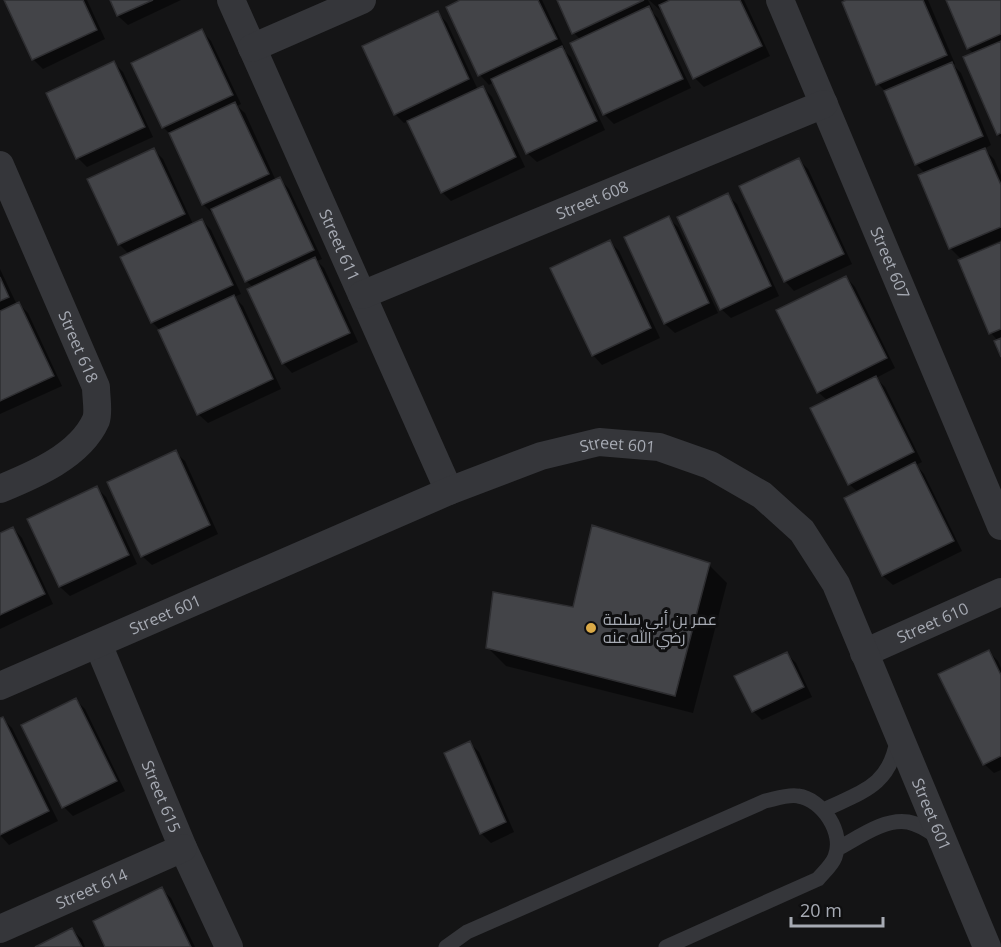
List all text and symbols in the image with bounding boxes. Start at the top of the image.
street label: Street 608 [553,175,632,225]
street label: Street 611 [314,206,365,284]
street label: Street 607 [865,223,915,302]
street label: Street 618 [53,307,104,386]
street label: Street 601 [577,431,656,458]
street label: Street 601 [126,589,204,640]
street label: Street 610 [893,597,972,648]
place label: عمر بن أبي سلمة رضي الله عنه [603,608,717,650]
marker: عمر بن أبي سلمة رضي الله عنه [584,621,598,635]
street label: Street 615 [137,757,186,836]
street label: Street 601 [907,775,957,854]
street label: Street 614 [52,863,131,914]
scale bar [791,890,882,928]
text: 20 m [800,898,842,922]

